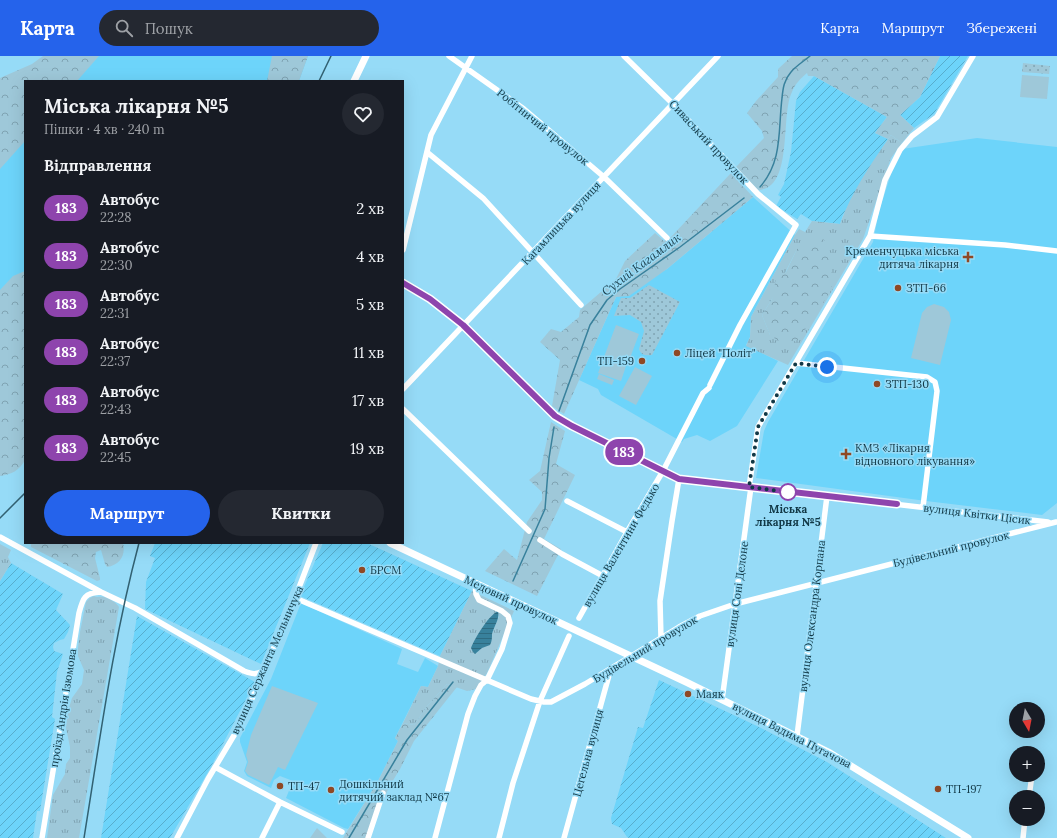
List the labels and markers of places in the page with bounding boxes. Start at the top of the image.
place label: Кременчуцька міська дитяча лікарня [845,244,959,271]
marker: Кременчуцька міська дитяча лікарня [962,251,974,263]
place label: ЗТП-66 [906,281,946,295]
marker: ЗТП-66 [893,283,903,293]
place label: Ліцей "Політ" [685,346,756,360]
marker: Ліцей "Політ" [672,348,682,358]
place label: ТП-159 [597,354,634,368]
marker: ТП-159 [637,356,647,366]
place label: ЗТП-130 [885,377,929,391]
marker: ЗТП-130 [872,379,882,389]
place label: КМЗ «Лікарня відновного лікування» [855,441,975,468]
marker: КМЗ «Лікарня відновного лікування» [840,448,852,460]
marker: Міська лікарня №5 [779,483,797,501]
place label: Міська лікарня №5 [755,502,821,529]
place label: БРСМ [370,563,401,577]
marker: БРСМ [357,565,367,575]
place label: Маяк [696,687,724,701]
marker: Маяк [683,689,693,699]
place label: Дошкільний дитячий заклад №67 [339,777,449,804]
place label: ТП-47 [288,779,320,793]
marker: ТП-47 [275,781,285,791]
place label: ТП-197 [946,782,982,796]
marker: ТП-197 [933,784,943,794]
marker: Дошкільний дитячий заклад №67 [326,785,336,795]

